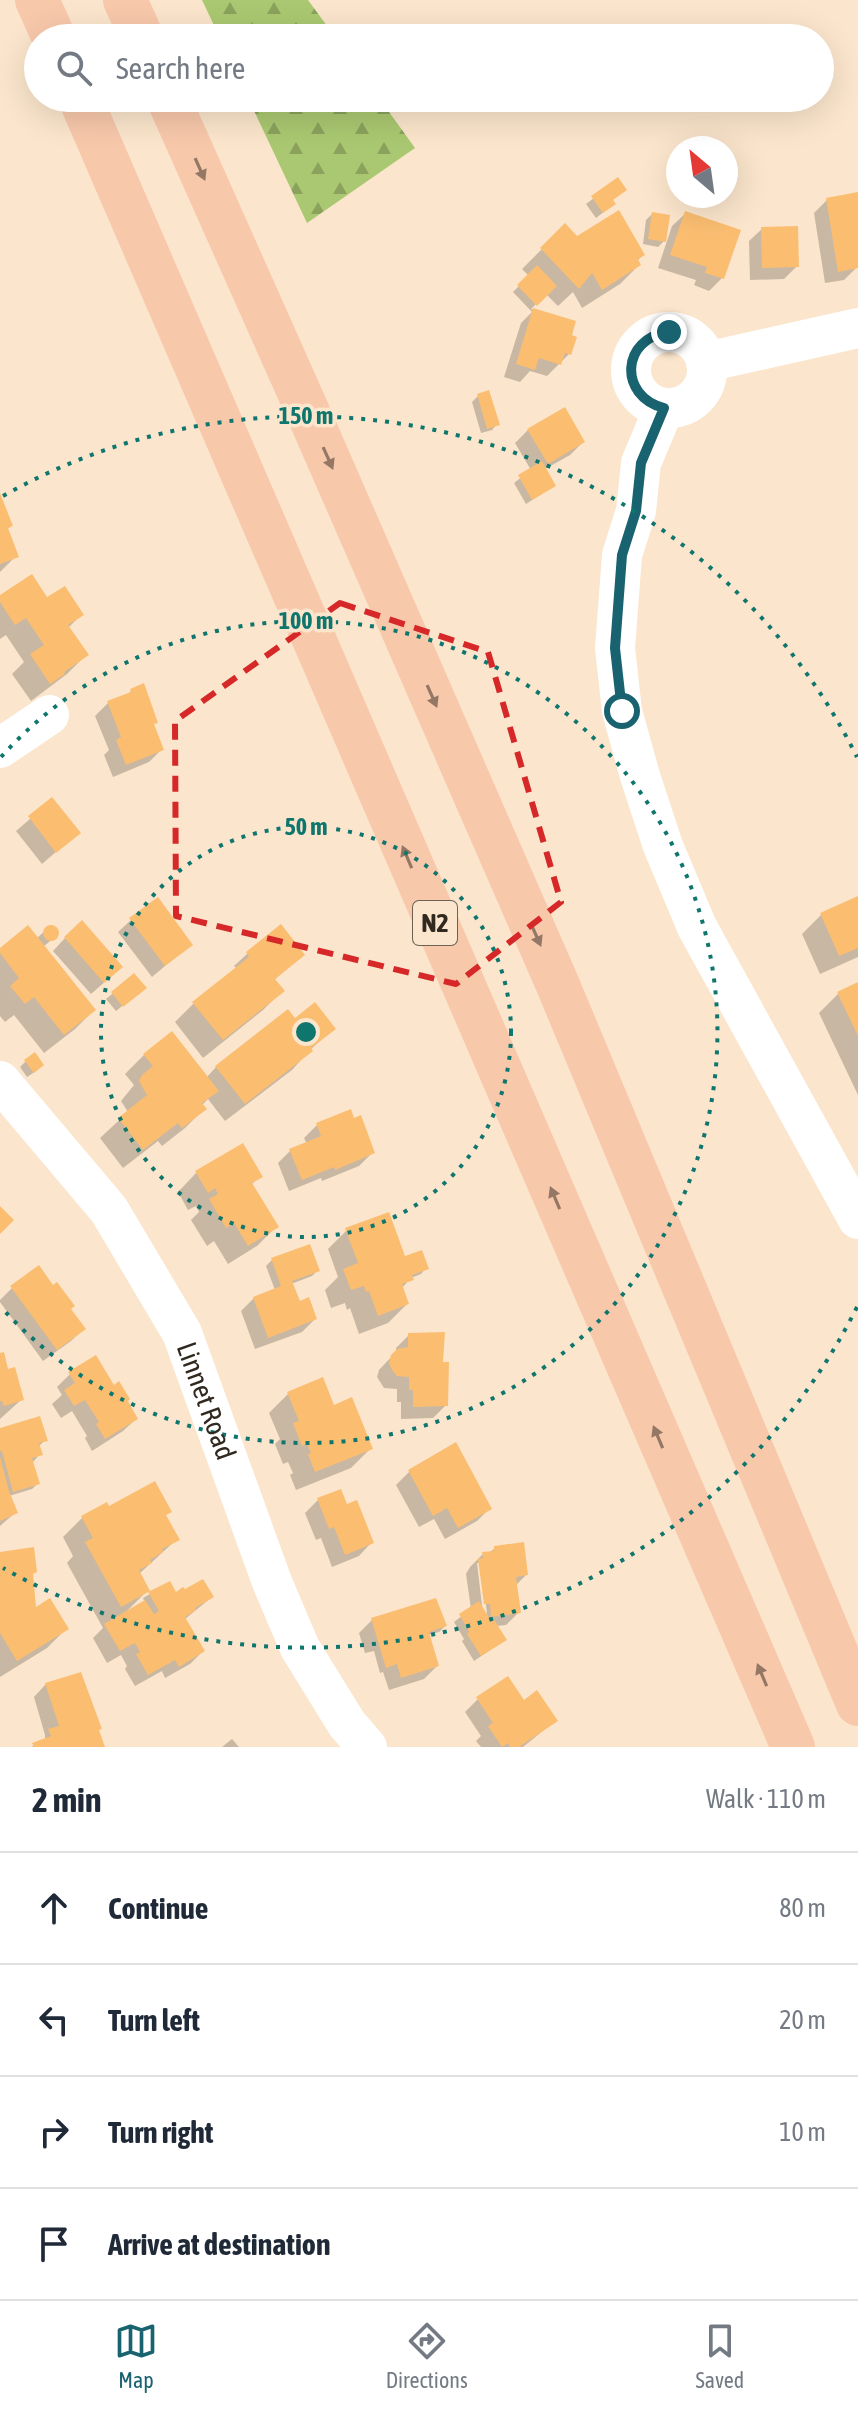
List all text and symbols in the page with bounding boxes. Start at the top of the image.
search box [24,24,834,112]
icon: search [52,46,96,90]
text: Search here [116,51,245,85]
north arrow [666,136,738,208]
one-way arrow [193,157,207,181]
route end [651,314,687,350]
text: 150 m [279,402,333,429]
one-way arrow [322,446,335,470]
text: 100 m [279,607,333,634]
one-way arrow [425,685,439,708]
route start [604,693,640,729]
text: 50 m [284,813,328,840]
one-way arrow [400,845,413,869]
road number: N2 [413,901,457,945]
one-way arrow [529,923,542,947]
centre of rings [292,1018,320,1046]
one-way arrow [548,1187,561,1210]
street label: Linnet Road [171,1338,242,1464]
one-way arrow [652,1425,665,1449]
one-way arrow [755,1664,768,1687]
text: 2 min [32,1780,101,1819]
text: Walk · 110 m [706,1784,826,1814]
icon: ahead [32,1886,76,1930]
text: Continue [108,1891,208,1925]
text: 80 m [779,1893,826,1923]
icon: left [32,1998,76,2042]
text: Turn left [108,2003,200,2037]
text: 20 m [779,2005,826,2035]
icon: right [32,2110,76,2154]
text: Turn right [108,2115,214,2149]
text: 10 m [779,2117,826,2147]
icon: arrive [32,2222,76,2266]
text: Arrive at destination [108,2227,330,2261]
tab: Map [114,2319,158,2393]
tab: Directions [386,2319,468,2393]
tab: Saved [695,2319,744,2393]

